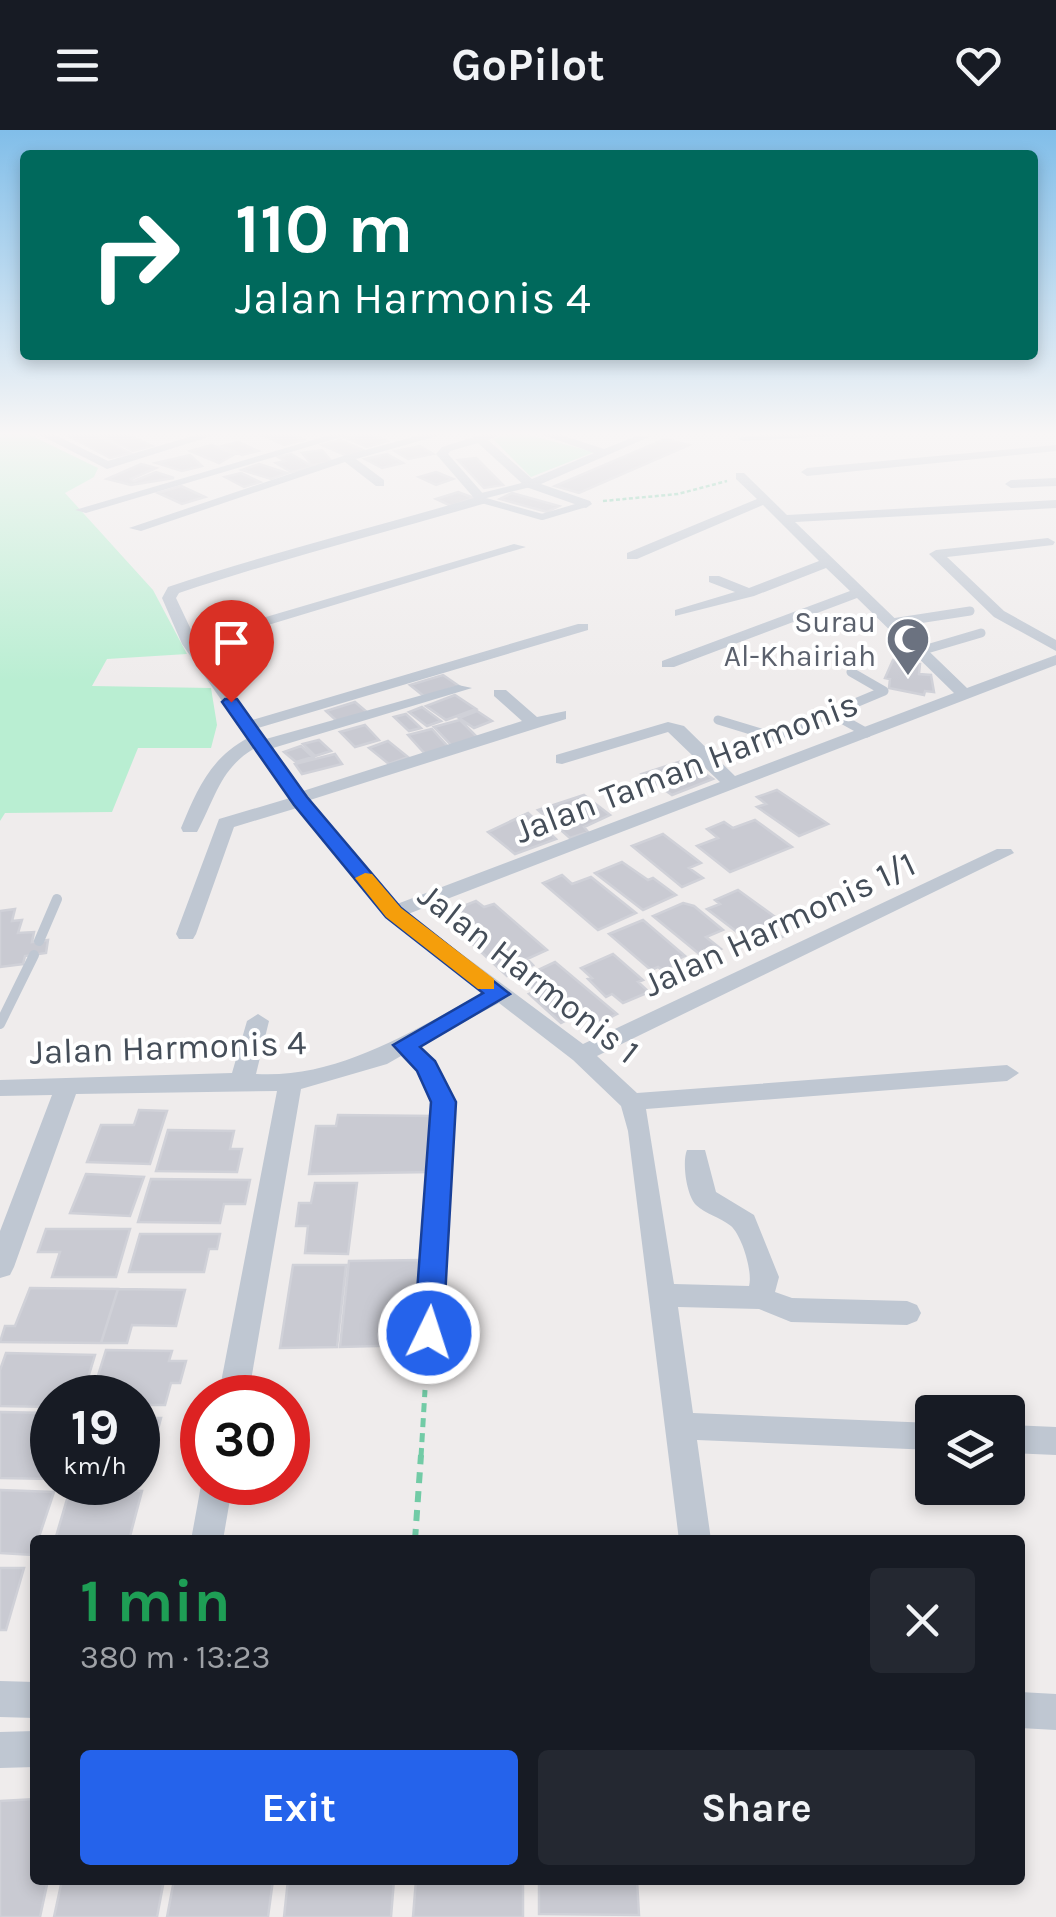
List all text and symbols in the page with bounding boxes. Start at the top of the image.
icon: menu [50,38,105,93]
icon: heart [951,38,1006,93]
text: GoPilot [451,39,605,91]
text: 110 m [235,188,413,270]
icon: right [70,190,200,320]
text: Jalan Harmonis 4 [235,272,591,324]
pin [189,600,274,703]
place label: Surau Al-Khairiah [724,604,876,674]
icon: arrive [204,615,259,670]
mosque icon: Surau Al-Khairiah [885,616,931,677]
street label: Jalan Taman Harmonis [509,683,864,852]
street label: Jalan Harmonis 1/1 [637,843,922,1005]
street label: Jalan Harmonis 1 [410,874,647,1072]
street label: Jalan Harmonis 4 [29,1022,307,1073]
position arrow [377,1281,481,1385]
speed limit sign: 30 [180,1375,310,1505]
map controls [915,1395,1025,1505]
button: layers [915,1395,1025,1505]
text: 19 [71,1398,119,1457]
text: km/h [63,1451,127,1480]
text: 1 min [80,1566,231,1636]
button: close [870,1568,975,1673]
text: 380 m · 13:23 [80,1639,270,1676]
button: Exit [80,1750,518,1865]
button: Share [538,1750,975,1865]

